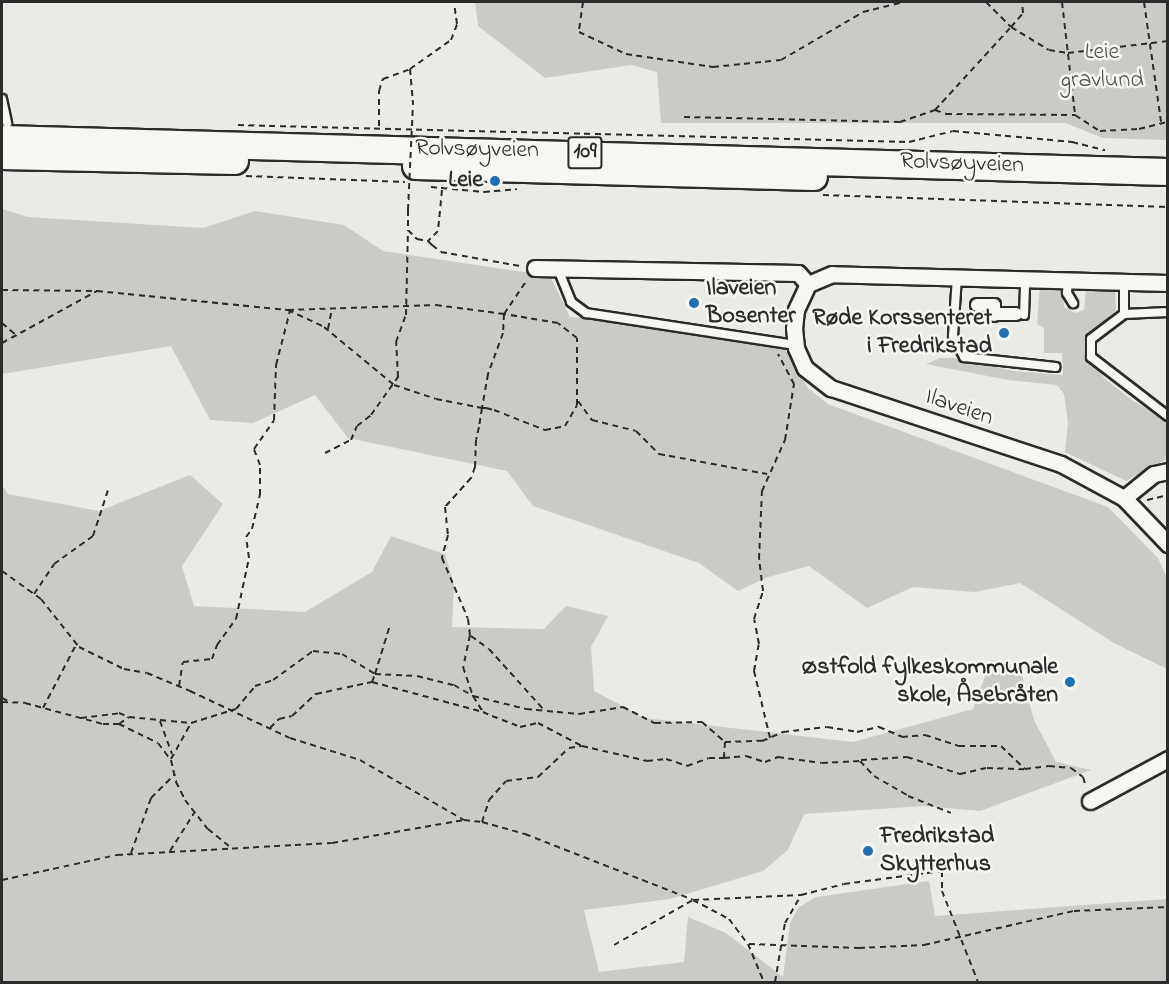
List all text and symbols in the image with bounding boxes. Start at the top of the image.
park label: Leie gravlund [1060,39,1144,95]
road number: 109 [567,134,603,172]
street label: Rolvsøyveien [415,135,539,165]
street label: Rolvsøyveien [900,147,1024,181]
place label: Leie [448,167,483,195]
marker: Leie [488,174,502,188]
place label: Ilaveien Bosenter [706,275,796,331]
marker: Ilaveien Bosenter [687,296,701,310]
place label: Røde Korssenteret i Fredrikstad [812,305,992,361]
marker: Røde Korssenteret i Fredrikstad [997,326,1011,340]
street label: Ilaveien [921,383,997,433]
place label: Østfold fylkeskommunale skole, Åsebråten [802,654,1058,710]
marker: Østfold fylkeskommunale skole, Åsebråten [1063,675,1077,689]
place label: Fredrikstad Skytterhus [880,823,994,879]
marker: Fredrikstad Skytterhus [861,844,875,858]

